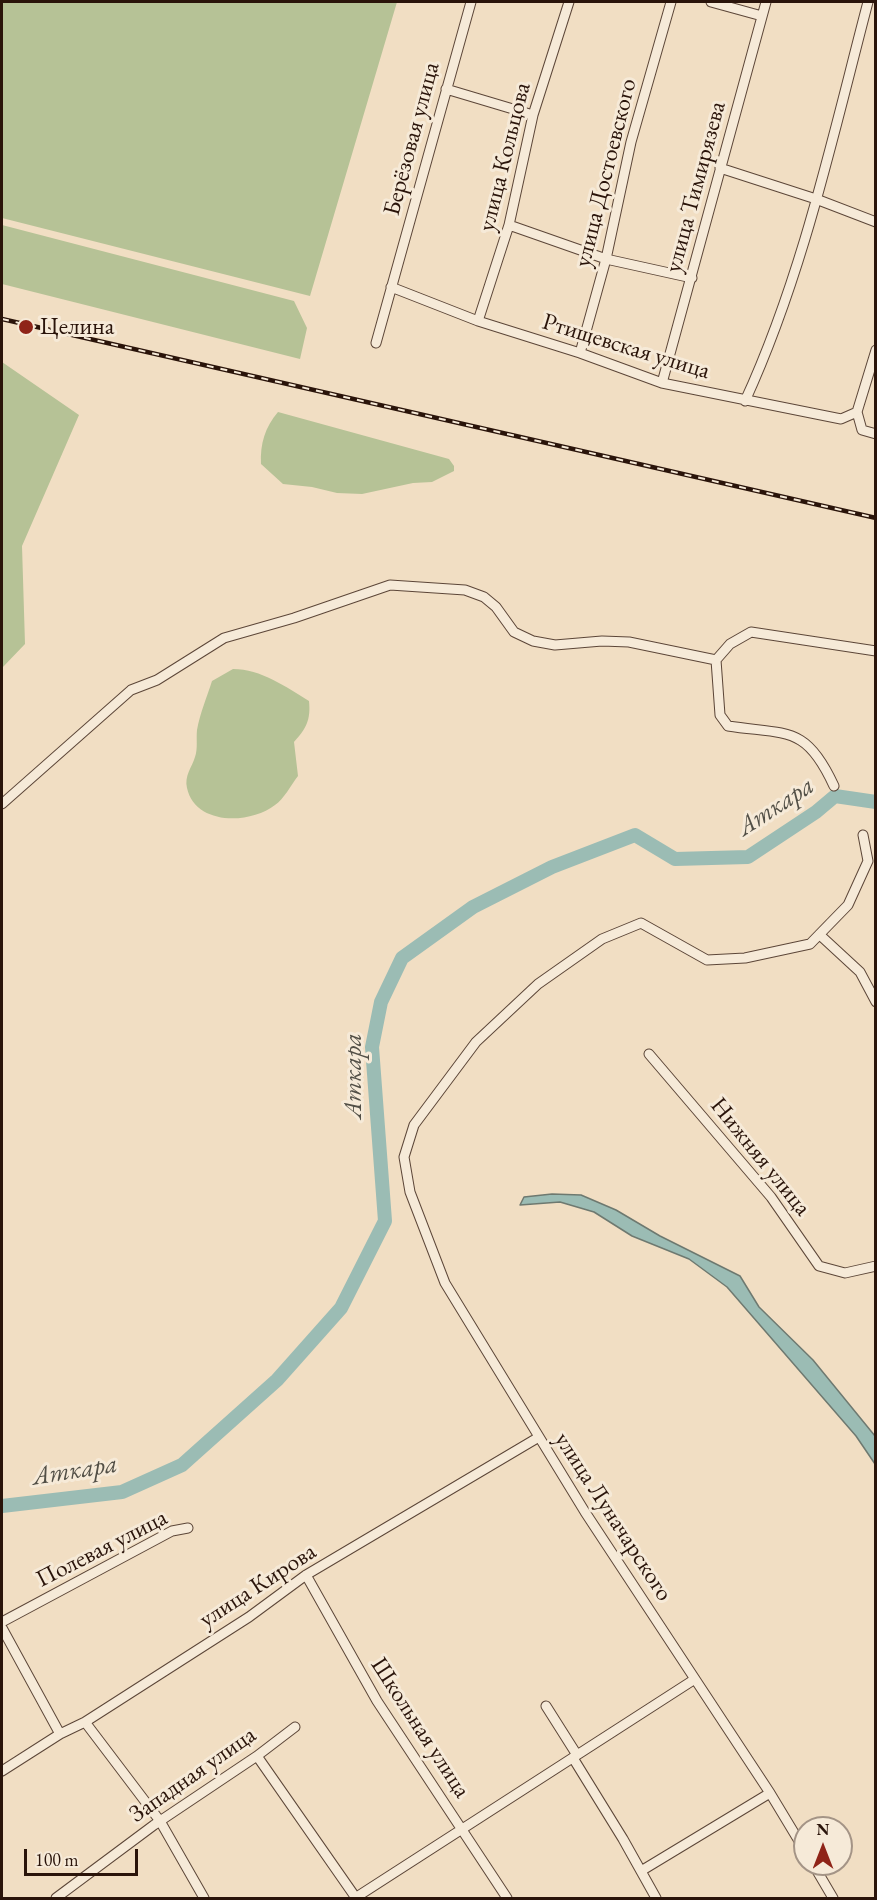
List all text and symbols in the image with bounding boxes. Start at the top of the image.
street label: Берёзовая улица [378,59,446,219]
street label: улица Достоевского [569,76,643,270]
street label: улица Кольцова [473,80,537,234]
street label: улица Тимирязева [659,98,733,276]
street label: Ртищевская улица [539,308,713,386]
place label: Целина [40,313,114,341]
marker: Целина [17,318,35,336]
water label: Аткара [732,771,820,843]
water label: Аткара [338,1033,370,1119]
street label: Нижняя улица [704,1092,816,1222]
street label: улица Луначарского [548,1427,678,1607]
water label: Аткара [30,1449,120,1493]
street label: Полевая улица [32,1504,172,1594]
street label: улица Кирова [194,1538,322,1634]
street label: Школьная улица [364,1652,476,1804]
street label: Западная улица [124,1721,262,1829]
north arrow [793,1816,853,1876]
text: N [817,1819,829,1840]
scale bar [27,1837,141,1875]
text: 100 m [35,1848,79,1871]

